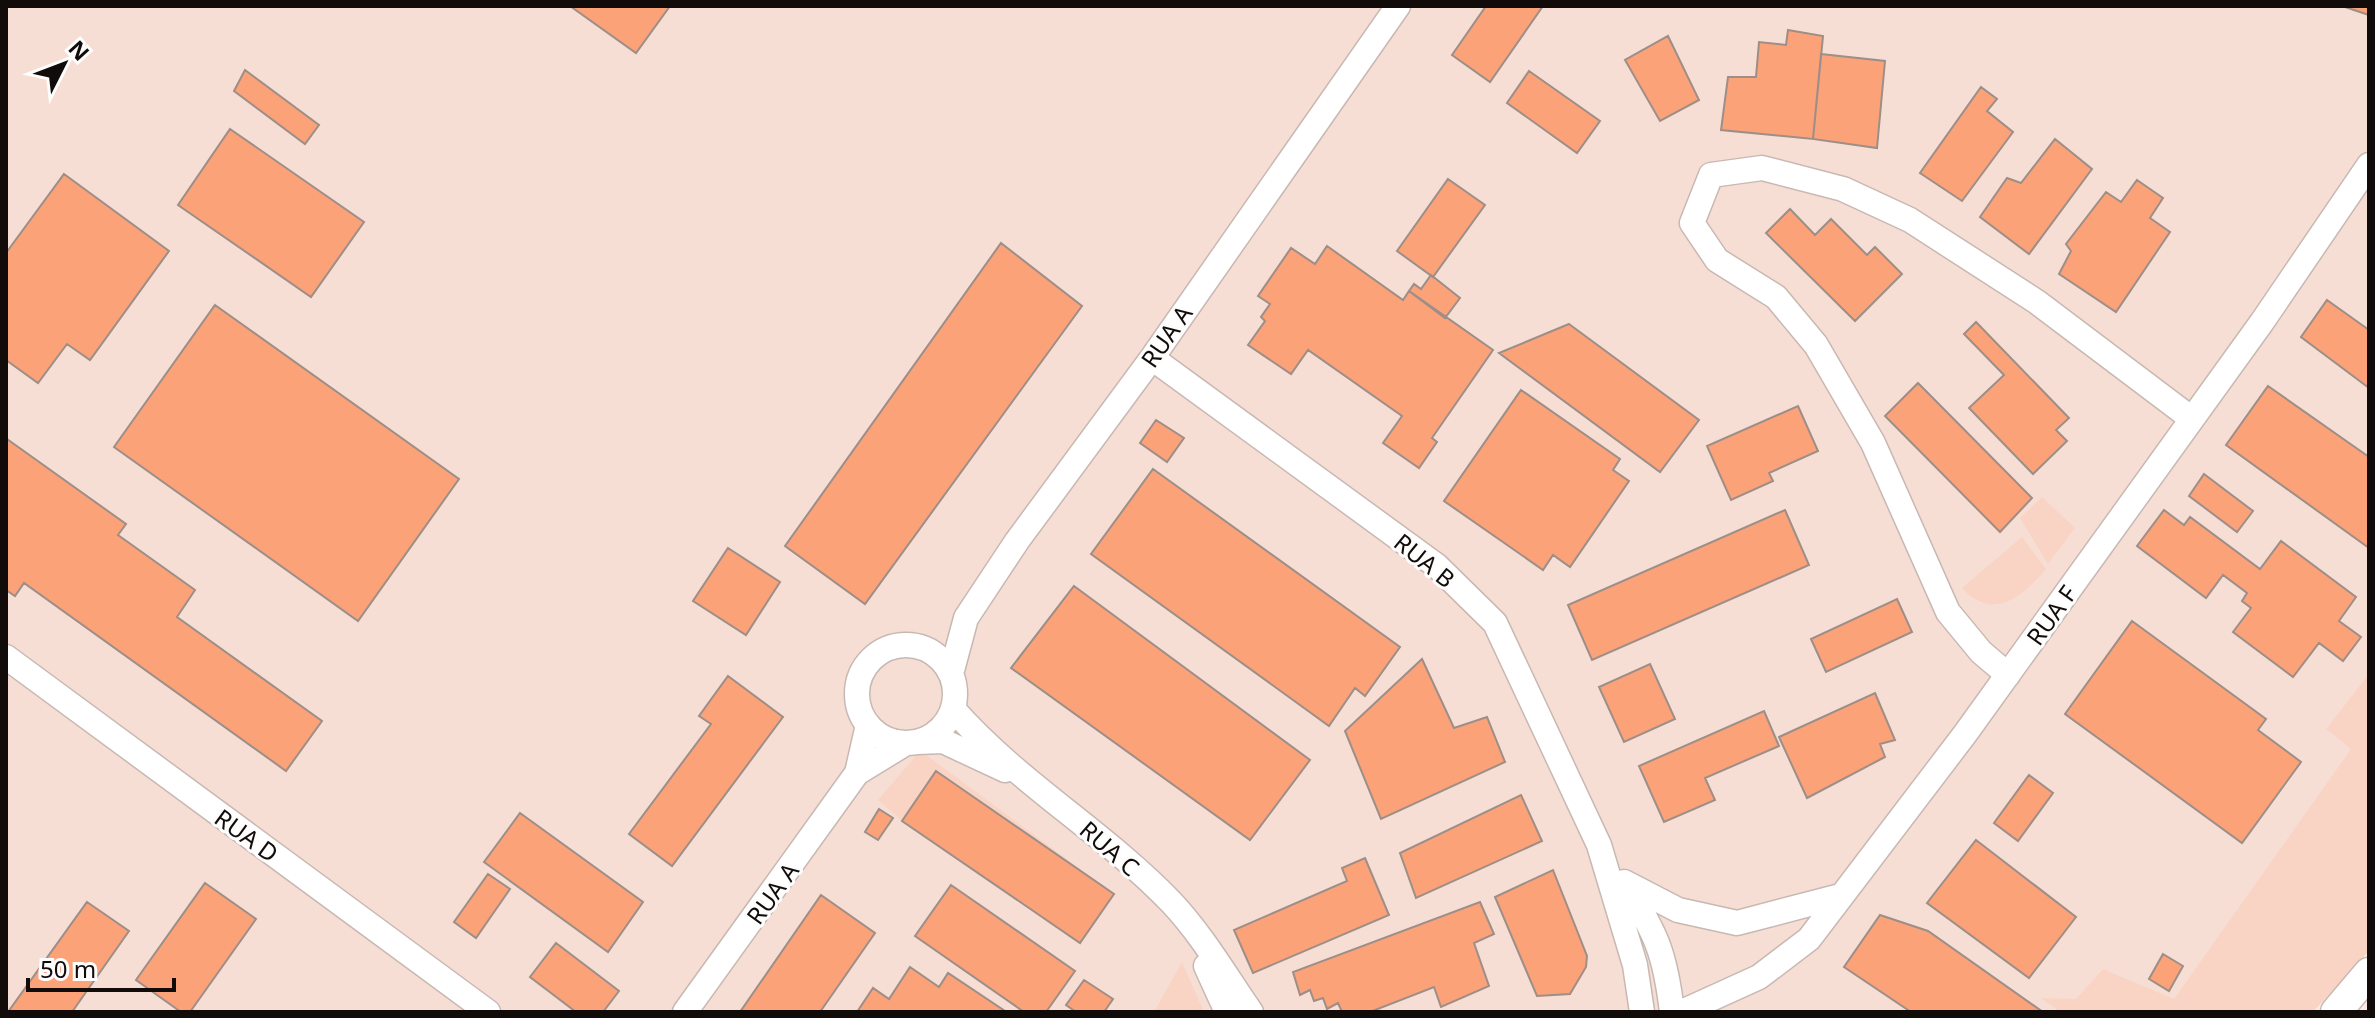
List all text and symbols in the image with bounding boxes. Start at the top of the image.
north arrow [24,24,104,104]
text: N [62,33,97,67]
street label: RUA A [1133,298,1200,374]
street label: RUA B [1388,525,1462,595]
street label: RUA F [2018,578,2084,652]
street label: RUA D [208,801,286,869]
street label: RUA C [1073,813,1147,883]
street label: RUA A [738,855,806,931]
scale bar [28,942,174,992]
text: 50 m [40,952,96,985]

